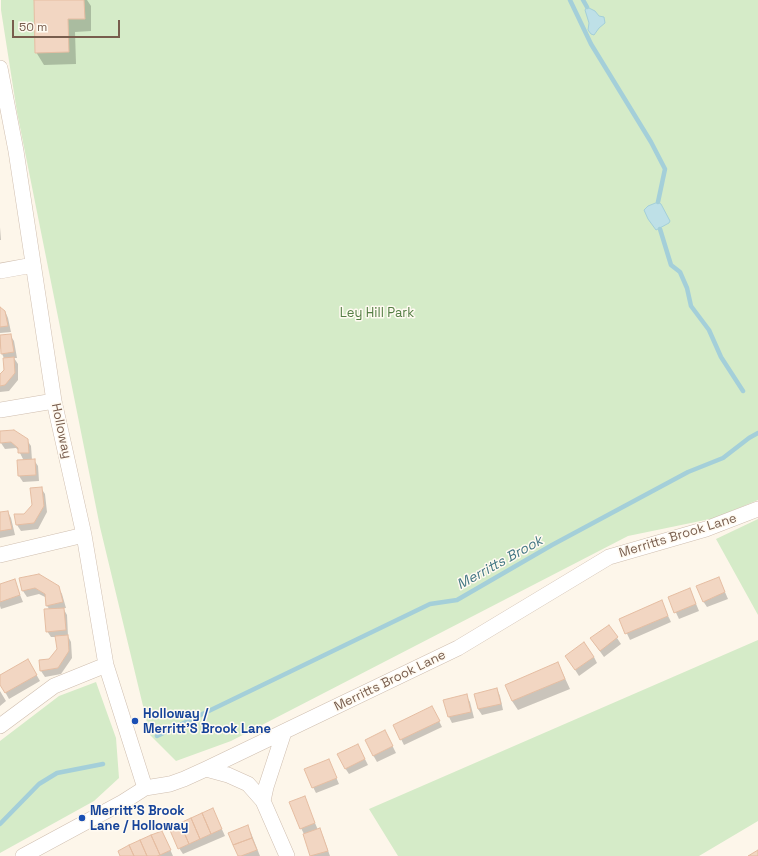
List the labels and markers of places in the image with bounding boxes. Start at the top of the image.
place label: Holloway / Merritt'S Brook Lane [143,706,271,737]
marker: Holloway / Merritt'S Brook Lane [130,716,140,726]
place label: Merritt'S Brook Lane / Holloway [90,803,189,834]
marker: Merritt'S Brook Lane / Holloway [77,813,87,823]

